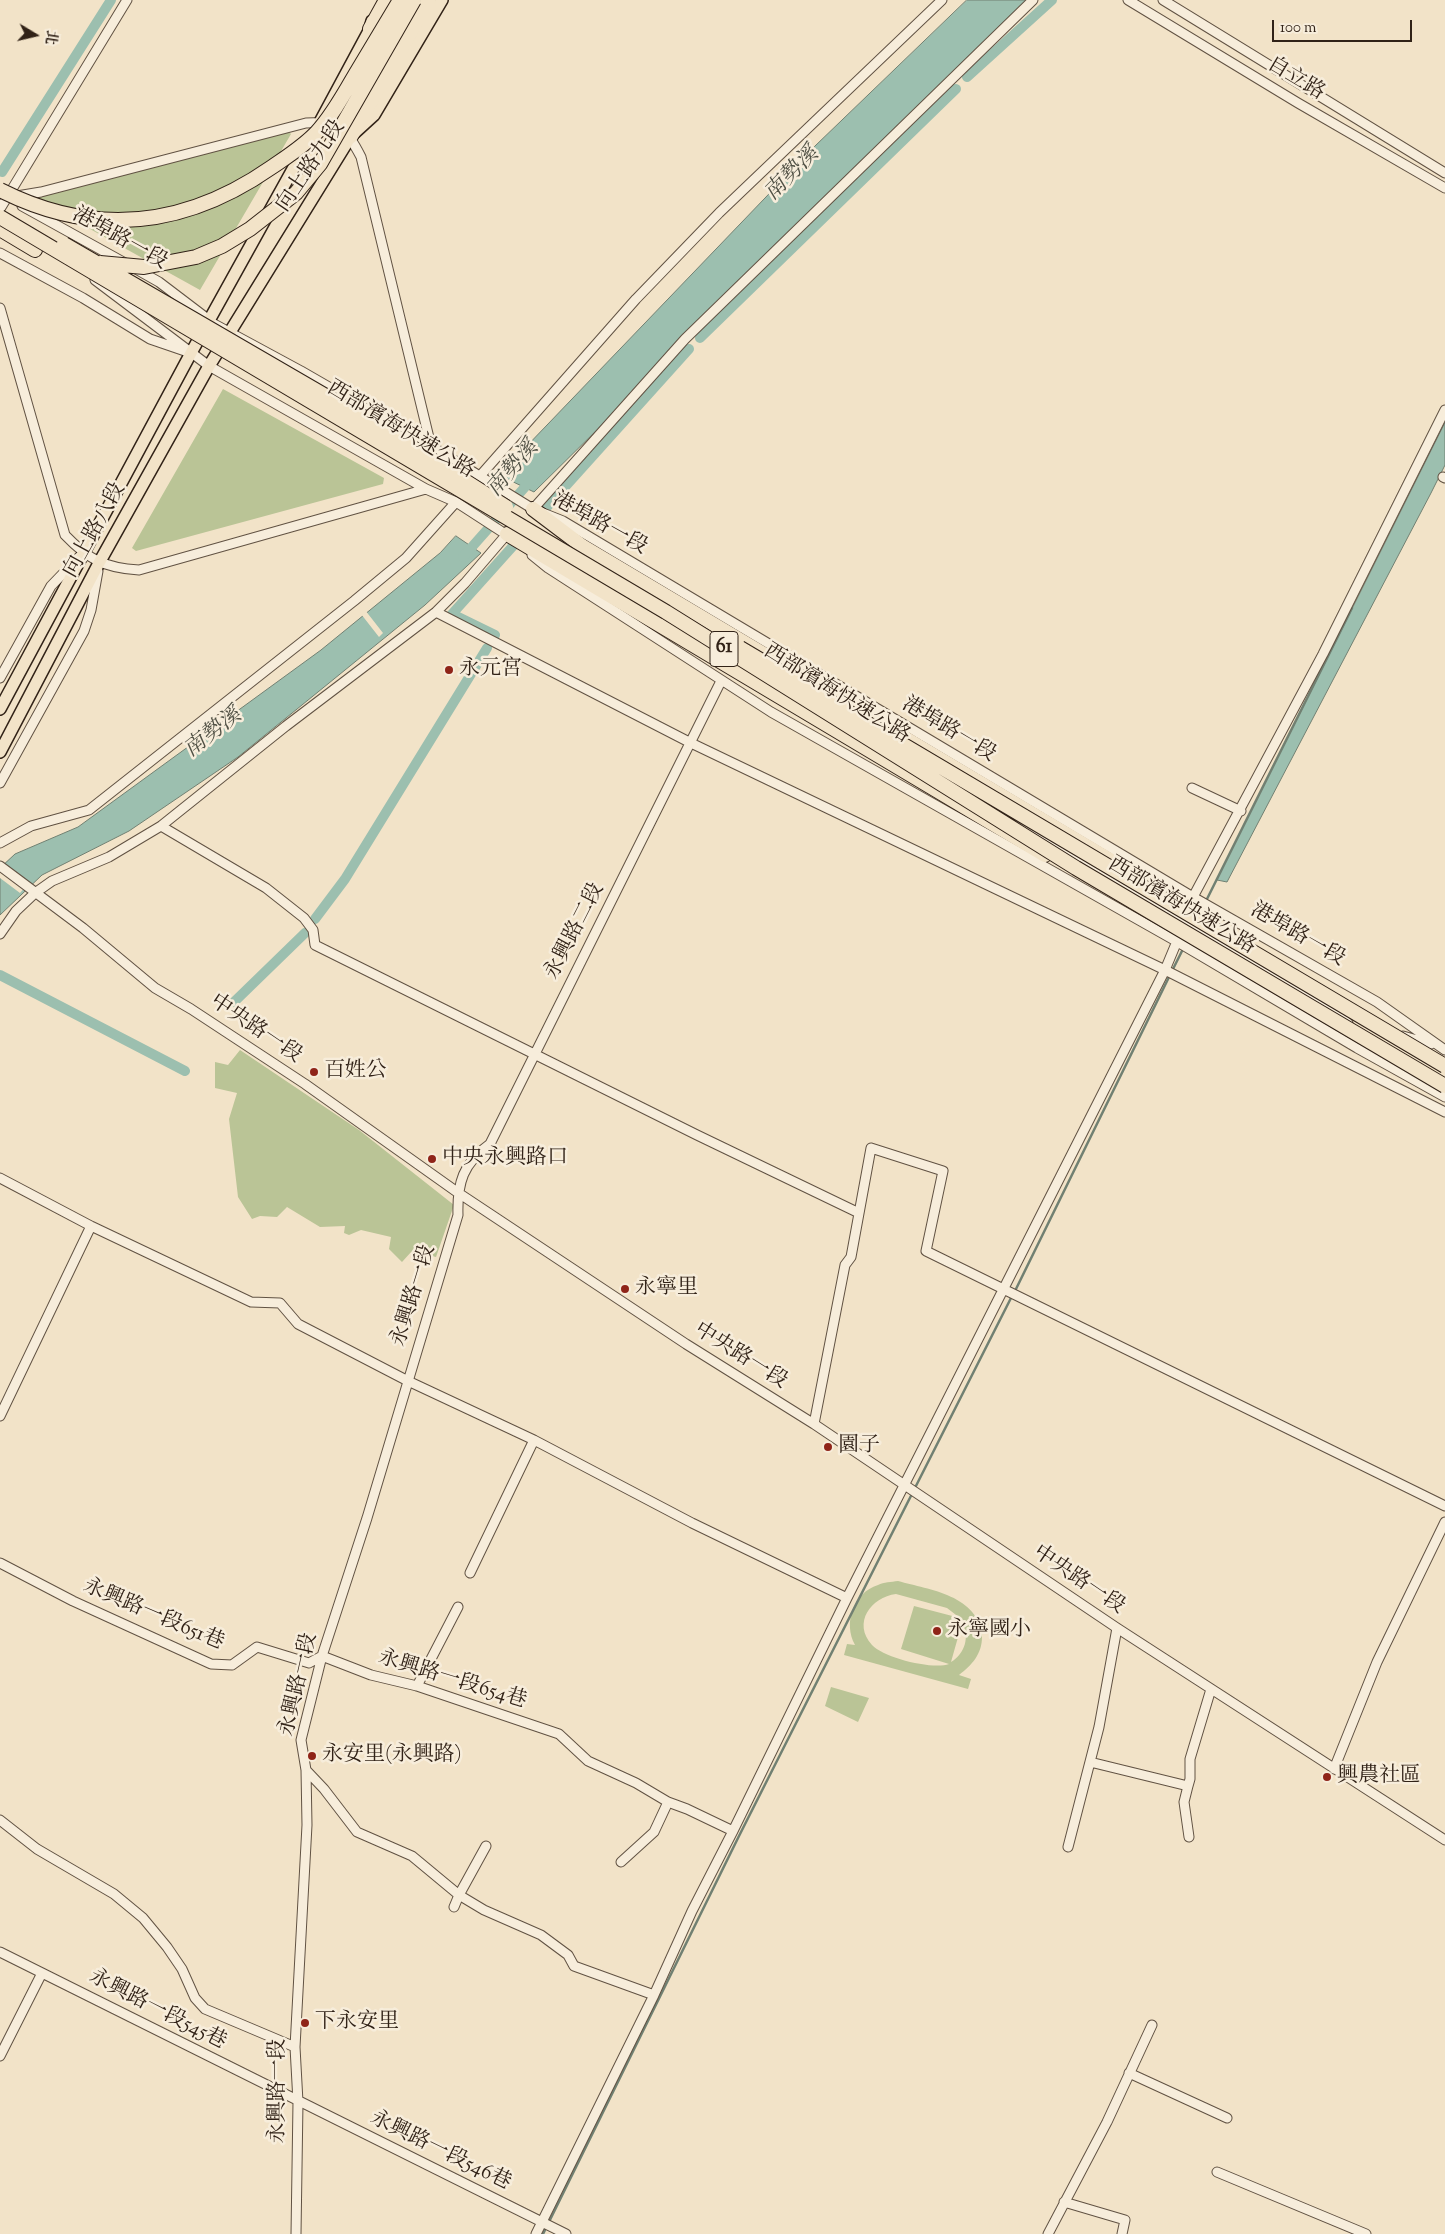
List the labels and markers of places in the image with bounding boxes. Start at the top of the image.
place label: 永元宮 [459,657,522,683]
marker: 永元宮 [443,664,455,676]
place label: 百姓公 [324,1059,387,1085]
marker: 百姓公 [308,1066,320,1078]
place label: 中央永興路口 [442,1146,568,1172]
marker: 中央永興路口 [426,1153,438,1165]
place label: 永寧里 [635,1276,698,1302]
marker: 永寧里 [619,1283,631,1295]
place label: 園子 [838,1434,880,1460]
marker: 園子 [822,1441,834,1453]
place label: 永寧國小 [947,1618,1031,1644]
marker: 永寧國小 [931,1625,943,1637]
place label: 永安里(永興路) [322,1743,462,1769]
marker: 永安里(永興路) [306,1750,318,1762]
place label: 興農社區 [1337,1764,1421,1790]
marker: 興農社區 [1321,1771,1333,1783]
place label: 下永安里 [315,2010,399,2036]
marker: 下永安里 [299,2017,311,2029]

